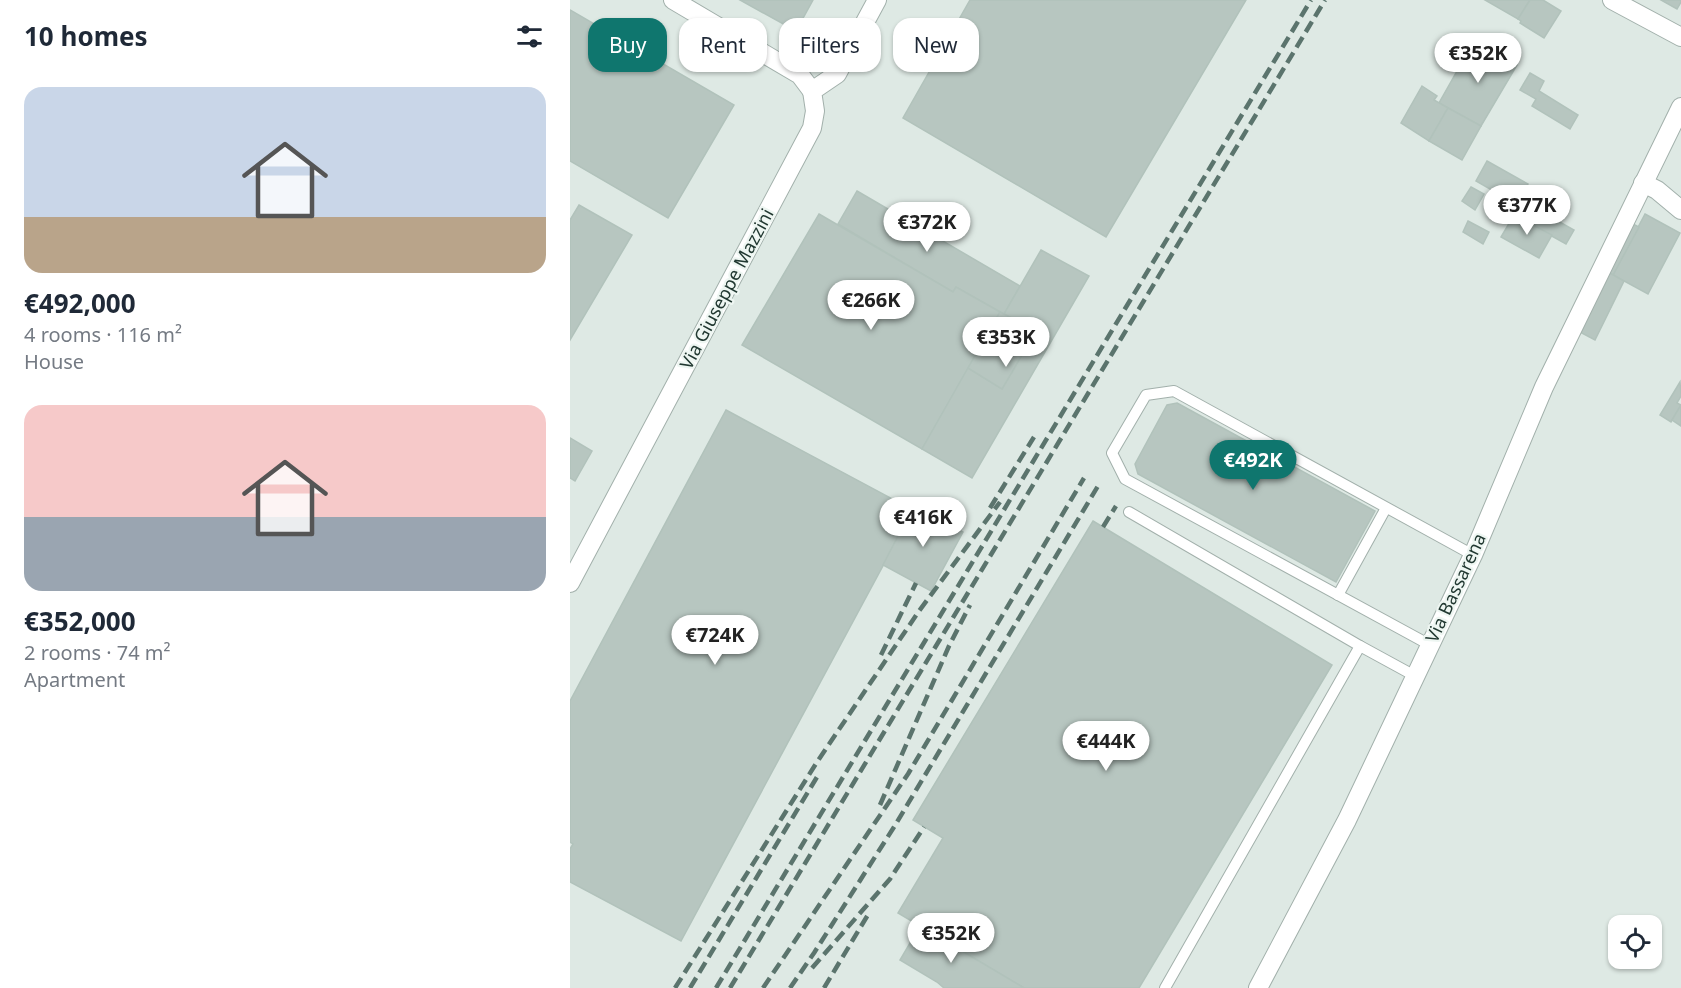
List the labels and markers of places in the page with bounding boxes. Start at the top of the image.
pin: €352K [1436,33,1520,84]
pin: €377K [1485,185,1569,236]
pin: €372K [885,202,969,253]
pin: €266K [829,280,913,331]
pin: €353K [964,317,1048,368]
pin: €492K [1211,440,1295,491]
pin: €416K [881,497,965,548]
pin: €724K [673,615,757,666]
pin: €444K [1064,721,1148,772]
pin: €352K [909,913,993,964]

